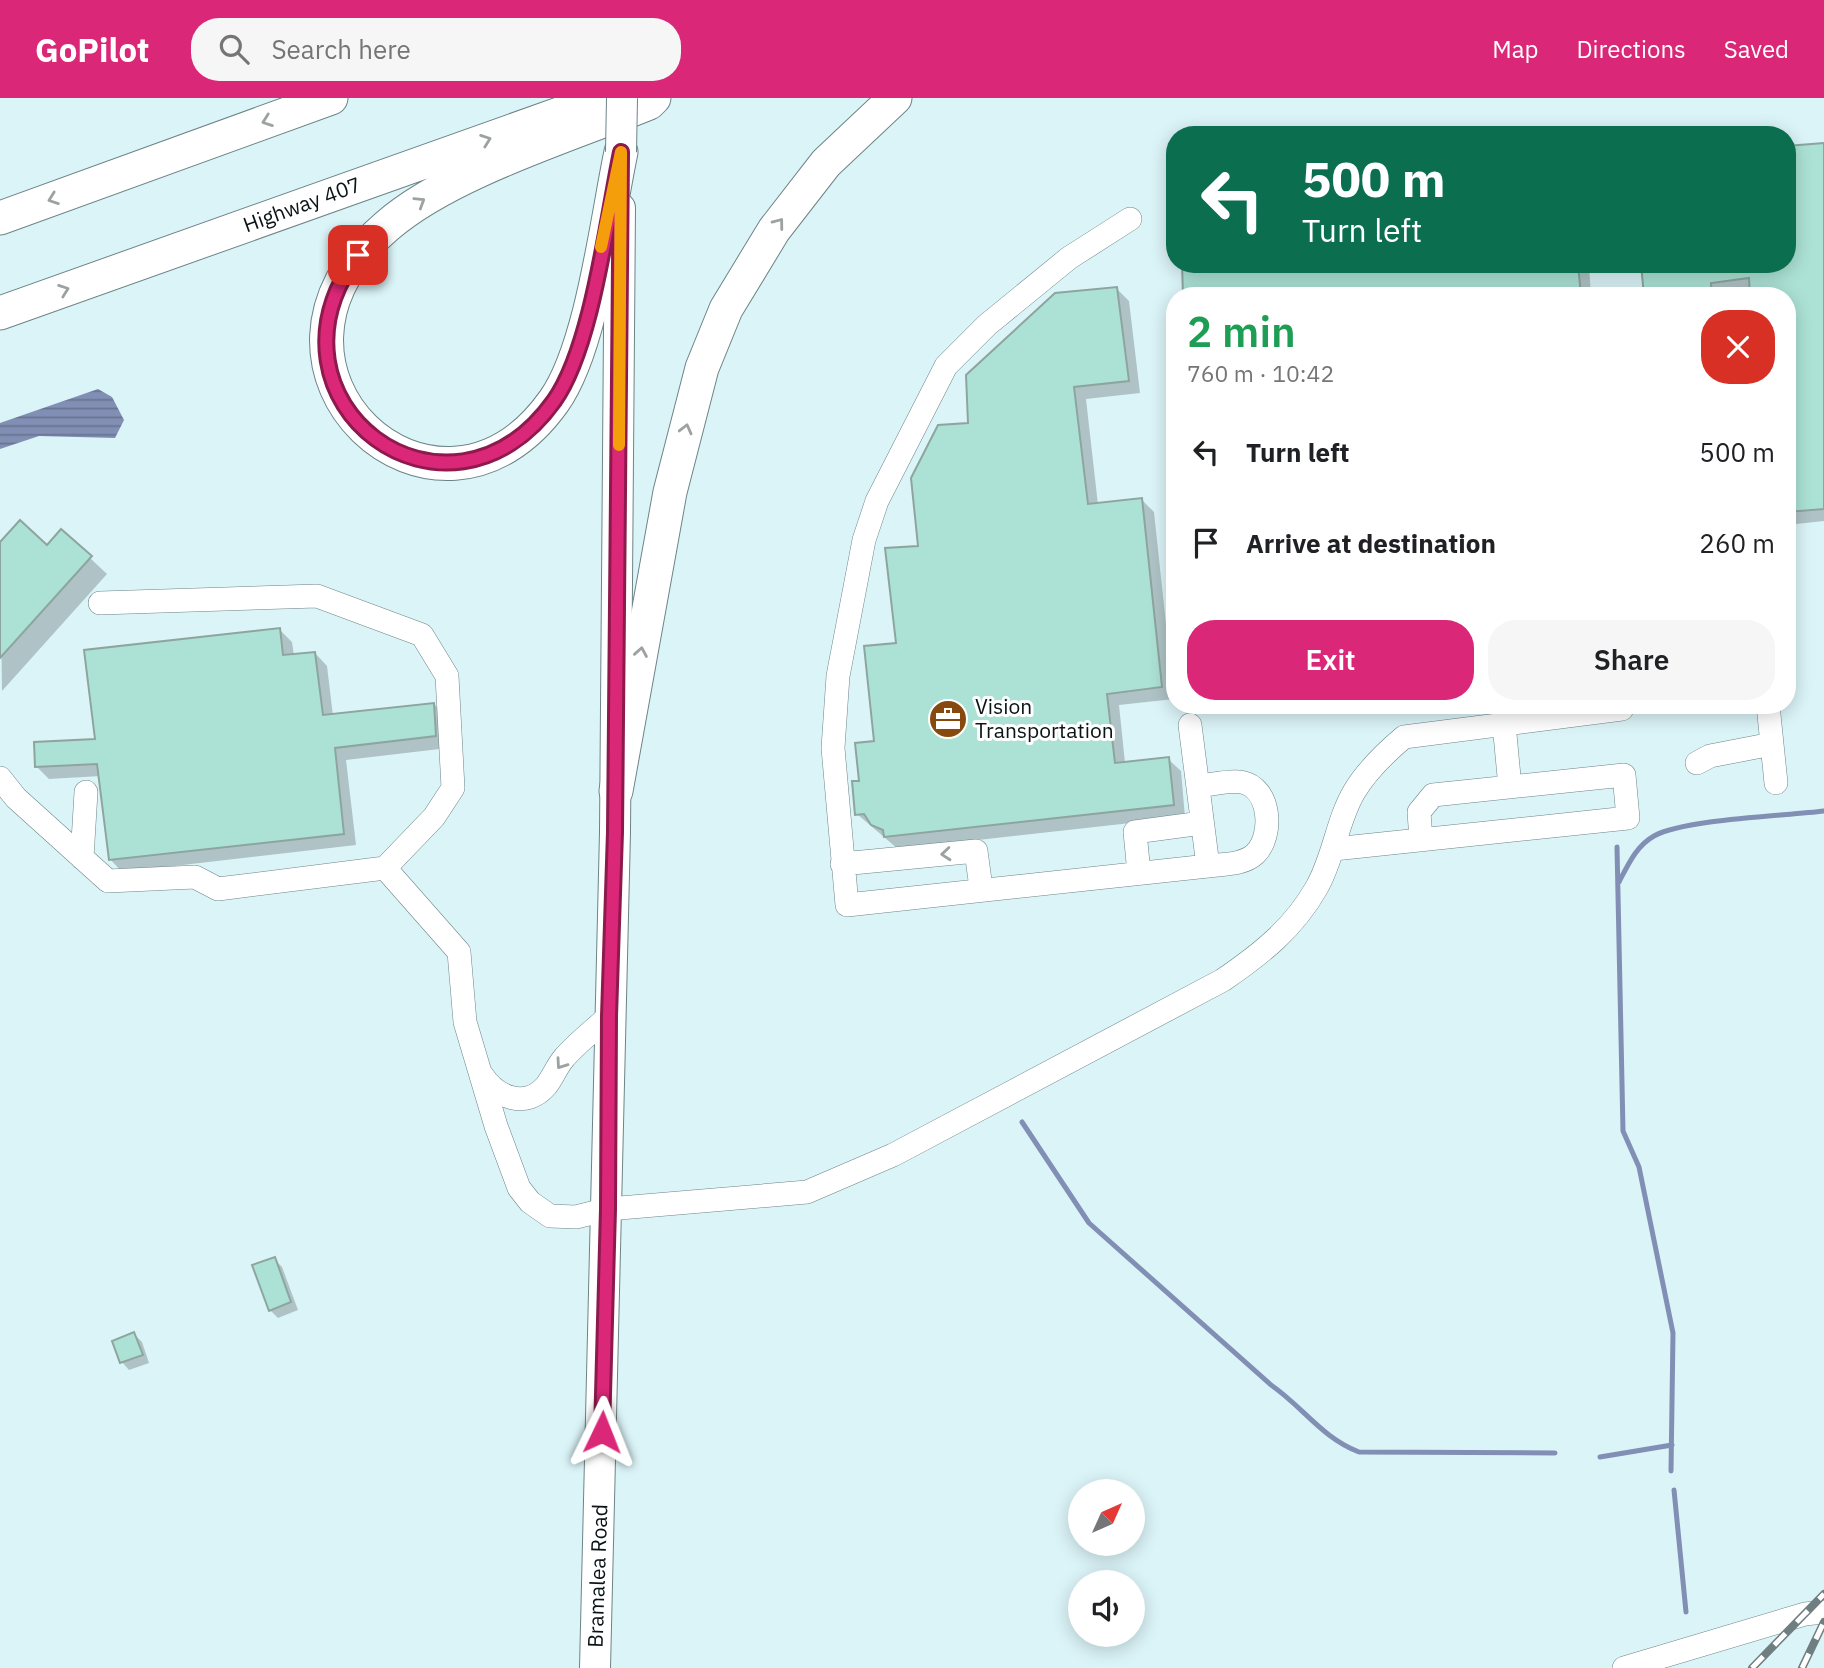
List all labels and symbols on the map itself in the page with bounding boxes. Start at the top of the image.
one-way arrow [261,113,273,127]
one-way arrow [480,134,492,148]
street label: Highway 407 [239,170,364,238]
one-way arrow [48,191,60,205]
one-way arrow [412,198,425,211]
one-way arrow [771,219,784,231]
pin [328,225,388,285]
one-way arrow [58,284,70,298]
one-way arrow [678,423,692,435]
one-way arrow [633,646,648,658]
place label: Vision Transportation [975,692,1114,744]
office icon: Vision Transportation [927,698,969,740]
one-way arrow [940,846,951,861]
one-way arrow [557,1056,569,1069]
position arrow [565,1395,639,1469]
north arrow [1068,1479,1144,1556]
street label: Bramalea Road [580,1504,614,1648]

